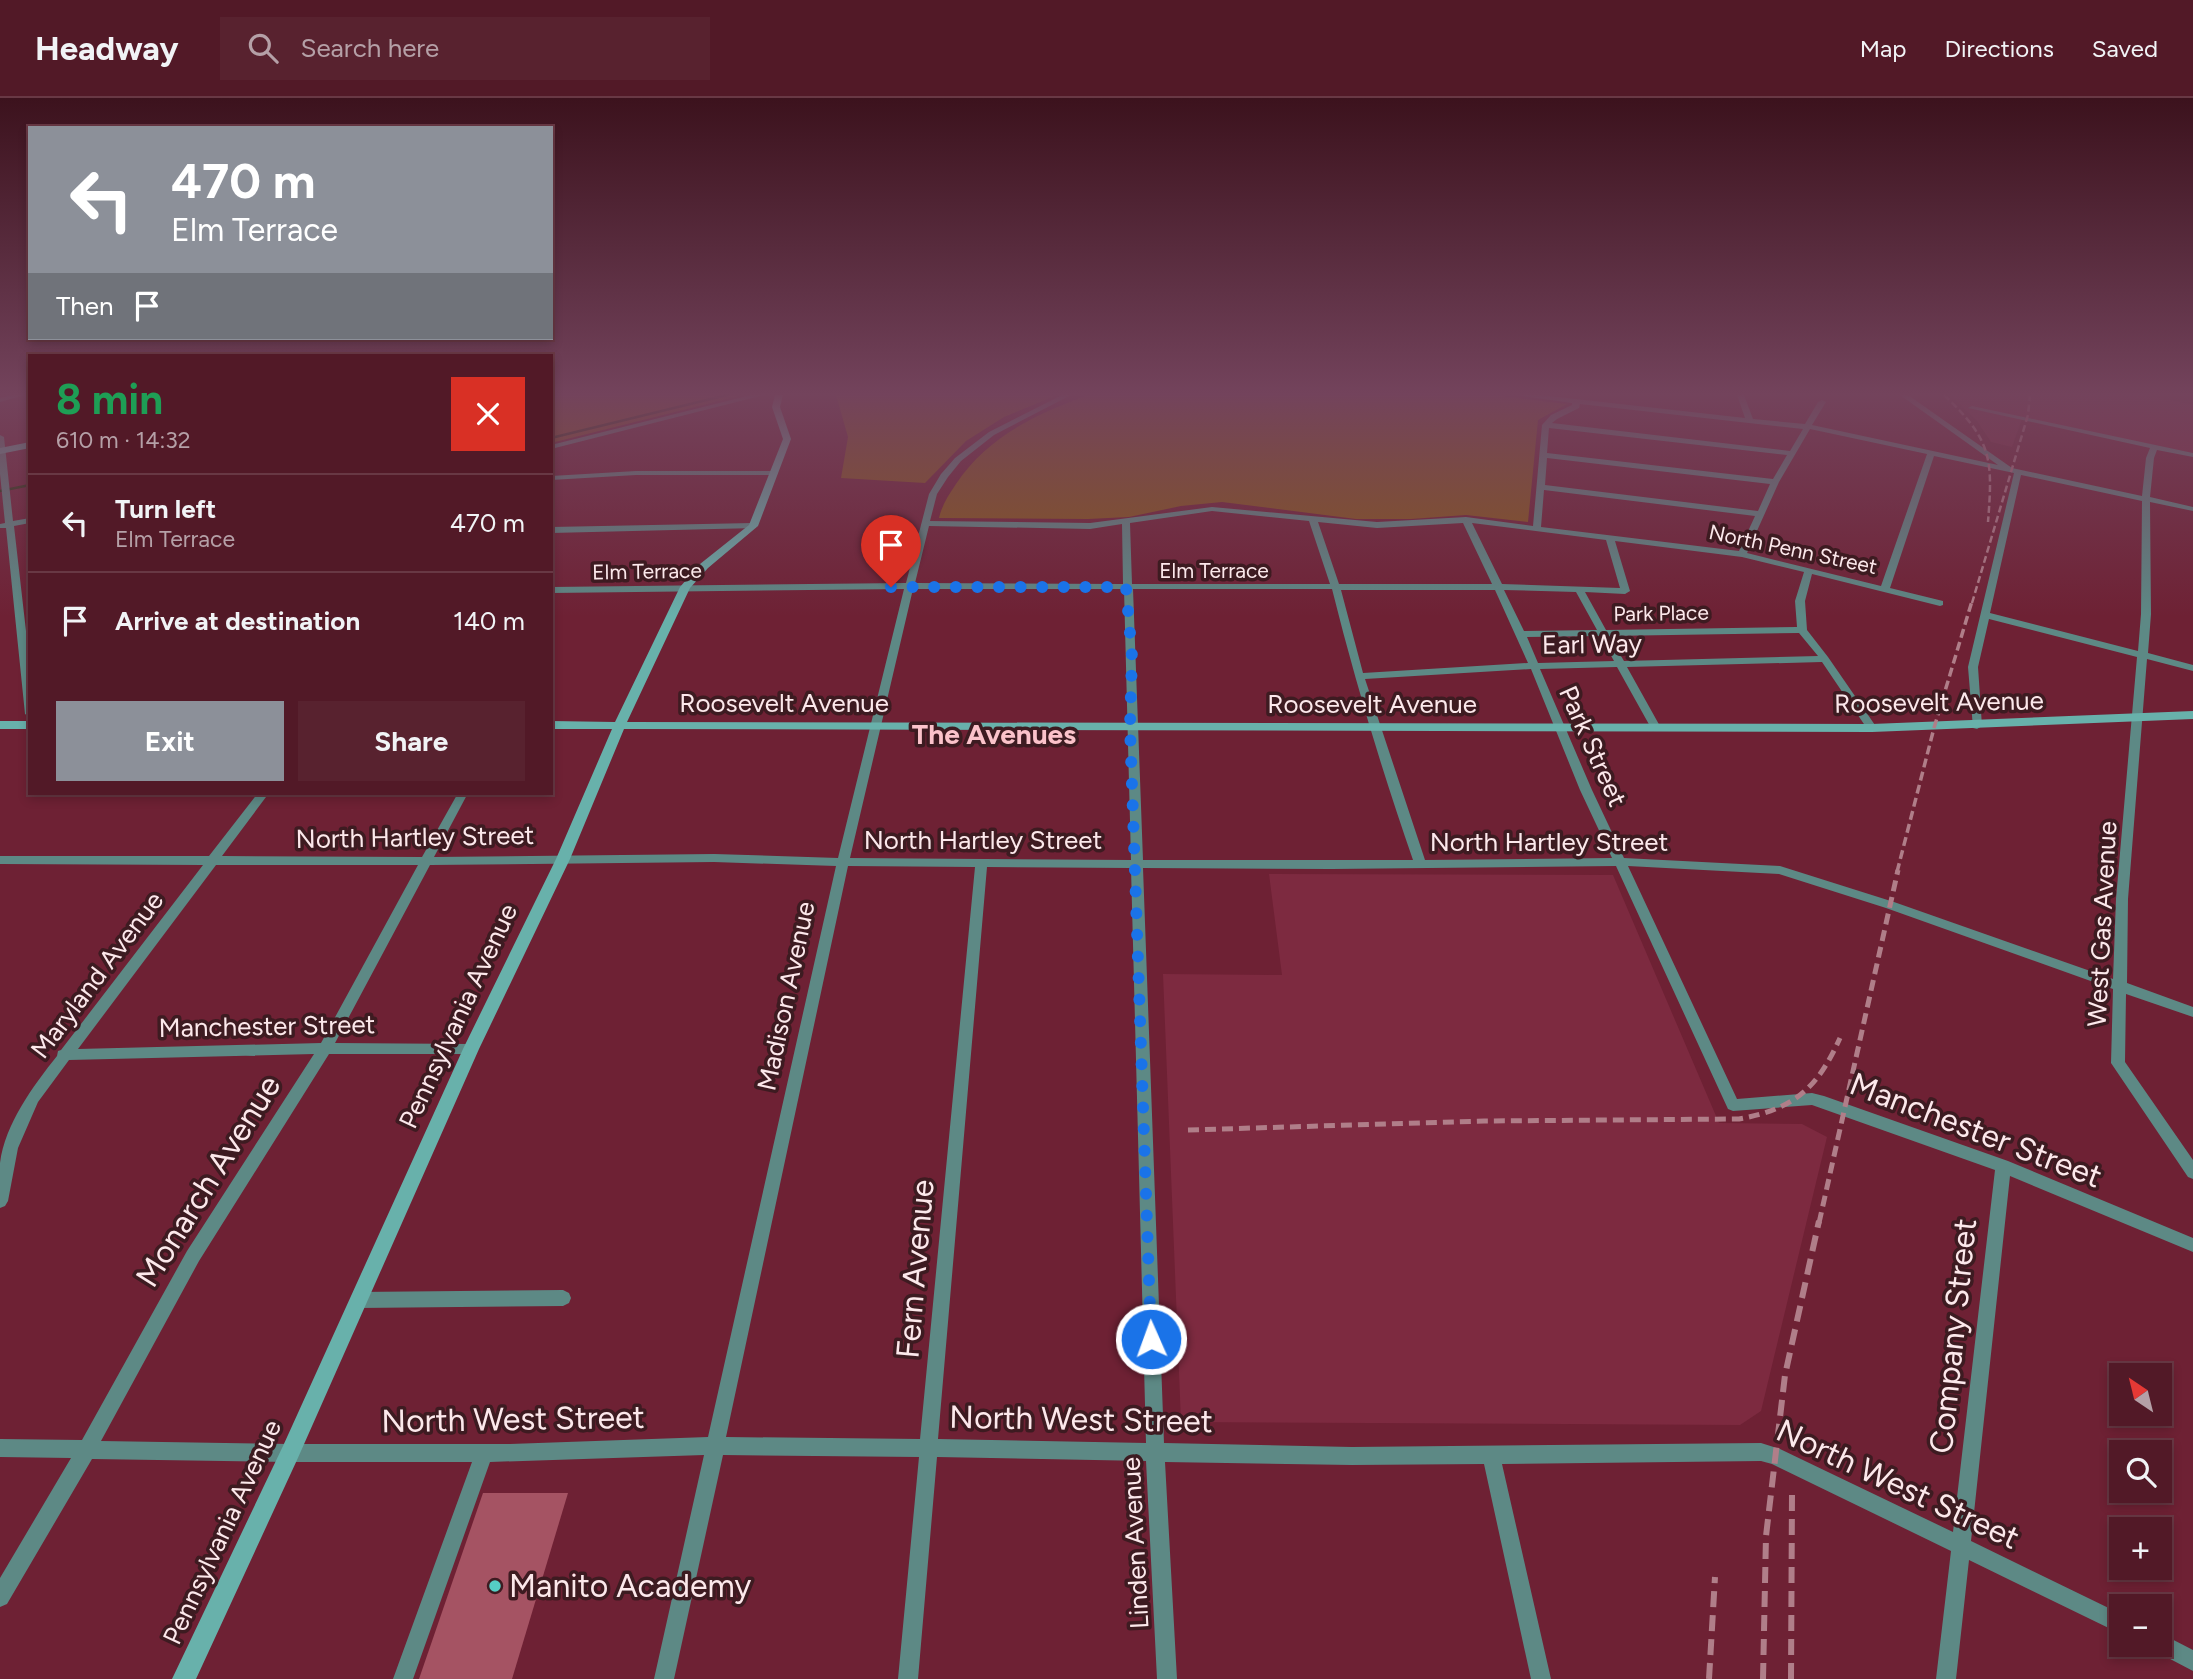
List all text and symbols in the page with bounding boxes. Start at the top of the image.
search box [220,17,710,80]
text: Headway [35,29,178,68]
icon: search [244,29,282,67]
text: Search here [300,32,439,64]
text: Map [1860,34,1906,63]
text: Directions [1944,34,2054,63]
text: Saved [2092,34,2158,63]
text: 470 m [171,151,315,210]
icon: left [56,154,147,245]
text: Elm Terrace [171,211,338,249]
icon: arrive [128,287,166,325]
text: Then [56,290,114,322]
text: 8 min [56,374,163,425]
button: close [451,377,525,451]
text: 610 m · 14:32 [56,426,191,454]
text: Turn left [115,493,216,525]
icon: left [56,504,94,542]
text: 470 m [450,507,525,539]
pin [861,515,921,587]
street label: North Penn Street [1707,519,1879,579]
text: Elm Terrace [115,525,235,553]
icon: arrive [872,526,910,564]
street label: Elm Terrace [592,558,702,584]
street label: Elm Terrace [1159,558,1269,583]
street label: Park Place [1613,600,1709,626]
icon: arrive [56,602,94,640]
text: Arrive at destination [115,605,360,637]
text: 140 m [453,605,525,637]
street label: Earl Way [1542,627,1643,661]
street label: Park Street [1552,681,1634,811]
street label: Roosevelt Avenue [1834,684,2044,720]
street label: Roosevelt Avenue [679,687,889,719]
street label: Roosevelt Avenue [1267,688,1477,720]
button: Exit [56,701,284,781]
button: Share [298,701,525,781]
district label: The Avenues [912,717,1076,751]
street label: North Hartley Street [295,819,535,855]
street label: West Gas Avenue [2081,820,2123,1028]
street label: North Hartley Street [864,824,1102,856]
street label: North Hartley Street [1430,826,1668,858]
street label: Maryland Avenue [24,885,170,1065]
street label: Madison Avenue [750,898,822,1094]
street label: Pennsylvania Avenue [392,899,524,1133]
street label: Manchester Street [158,1008,376,1044]
street label: Manchester Street [1845,1064,2107,1196]
street label: Monarch Avenue [128,1068,288,1294]
street label: Fern Avenue [888,1178,942,1360]
street label: Company Street [1922,1217,1984,1455]
position arrow [1114,1302,1188,1376]
north arrow [2109,1363,2172,1426]
map controls [2109,1363,2172,1657]
street label: North West Street [381,1398,645,1440]
street label: North West Street [949,1398,1213,1440]
street label: North West Street [1771,1411,2025,1557]
street label: Pennsylvania Avenue [156,1415,288,1649]
button: search [2109,1440,2172,1503]
street label: Linden Avenue [1115,1456,1155,1630]
button: + [2109,1517,2172,1580]
place label: Manito Academy [509,1567,751,1605]
marker: Manito Academy [487,1578,503,1594]
button: − [2109,1594,2172,1657]

